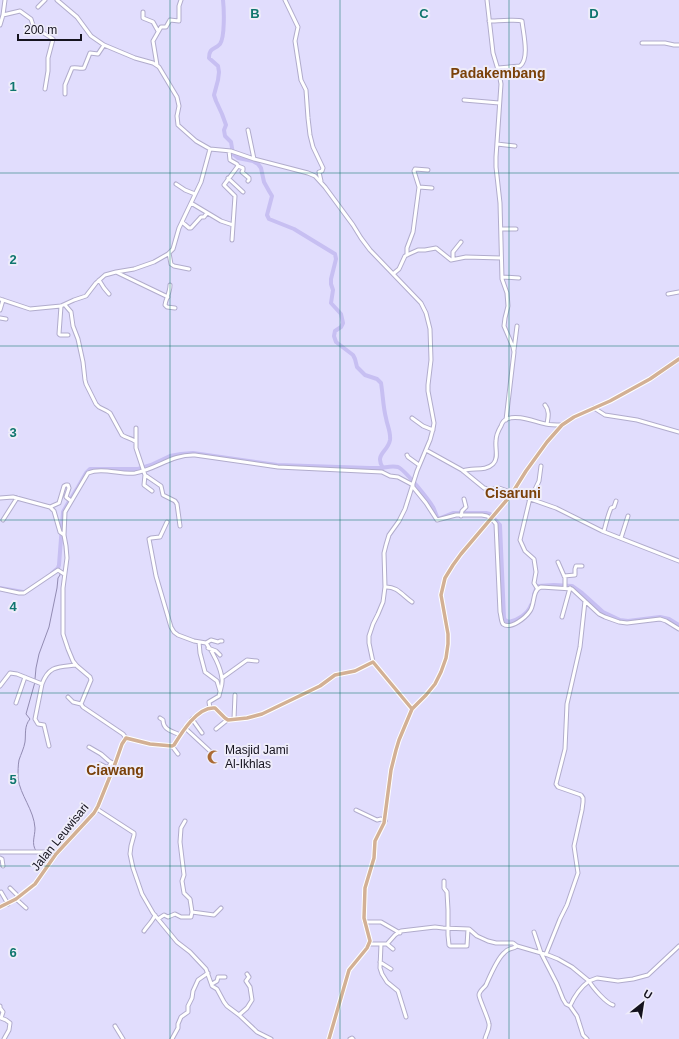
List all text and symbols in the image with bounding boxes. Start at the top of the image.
text: B [250,6,260,21]
text: C [419,6,429,21]
text: D [589,6,599,21]
scale bar [18,16,81,42]
text: 200 m [24,23,57,37]
district label: Padakembang [451,65,545,81]
text: 1 [9,79,17,94]
text: 2 [9,252,17,267]
text: 3 [9,425,17,440]
district label: Cisaruni [485,485,541,501]
text: 4 [9,599,17,614]
place label: Masjid Jami Al-Ikhlas [225,743,288,771]
mosque icon: Masjid Jami Al-Ikhlas [206,749,222,765]
district label: Ciawang [86,762,144,778]
text: 5 [9,772,17,787]
street label: Jalan Leuwisari [29,800,91,874]
text: 6 [9,945,17,960]
north arrow [623,983,663,1023]
text: U [642,987,654,1002]

